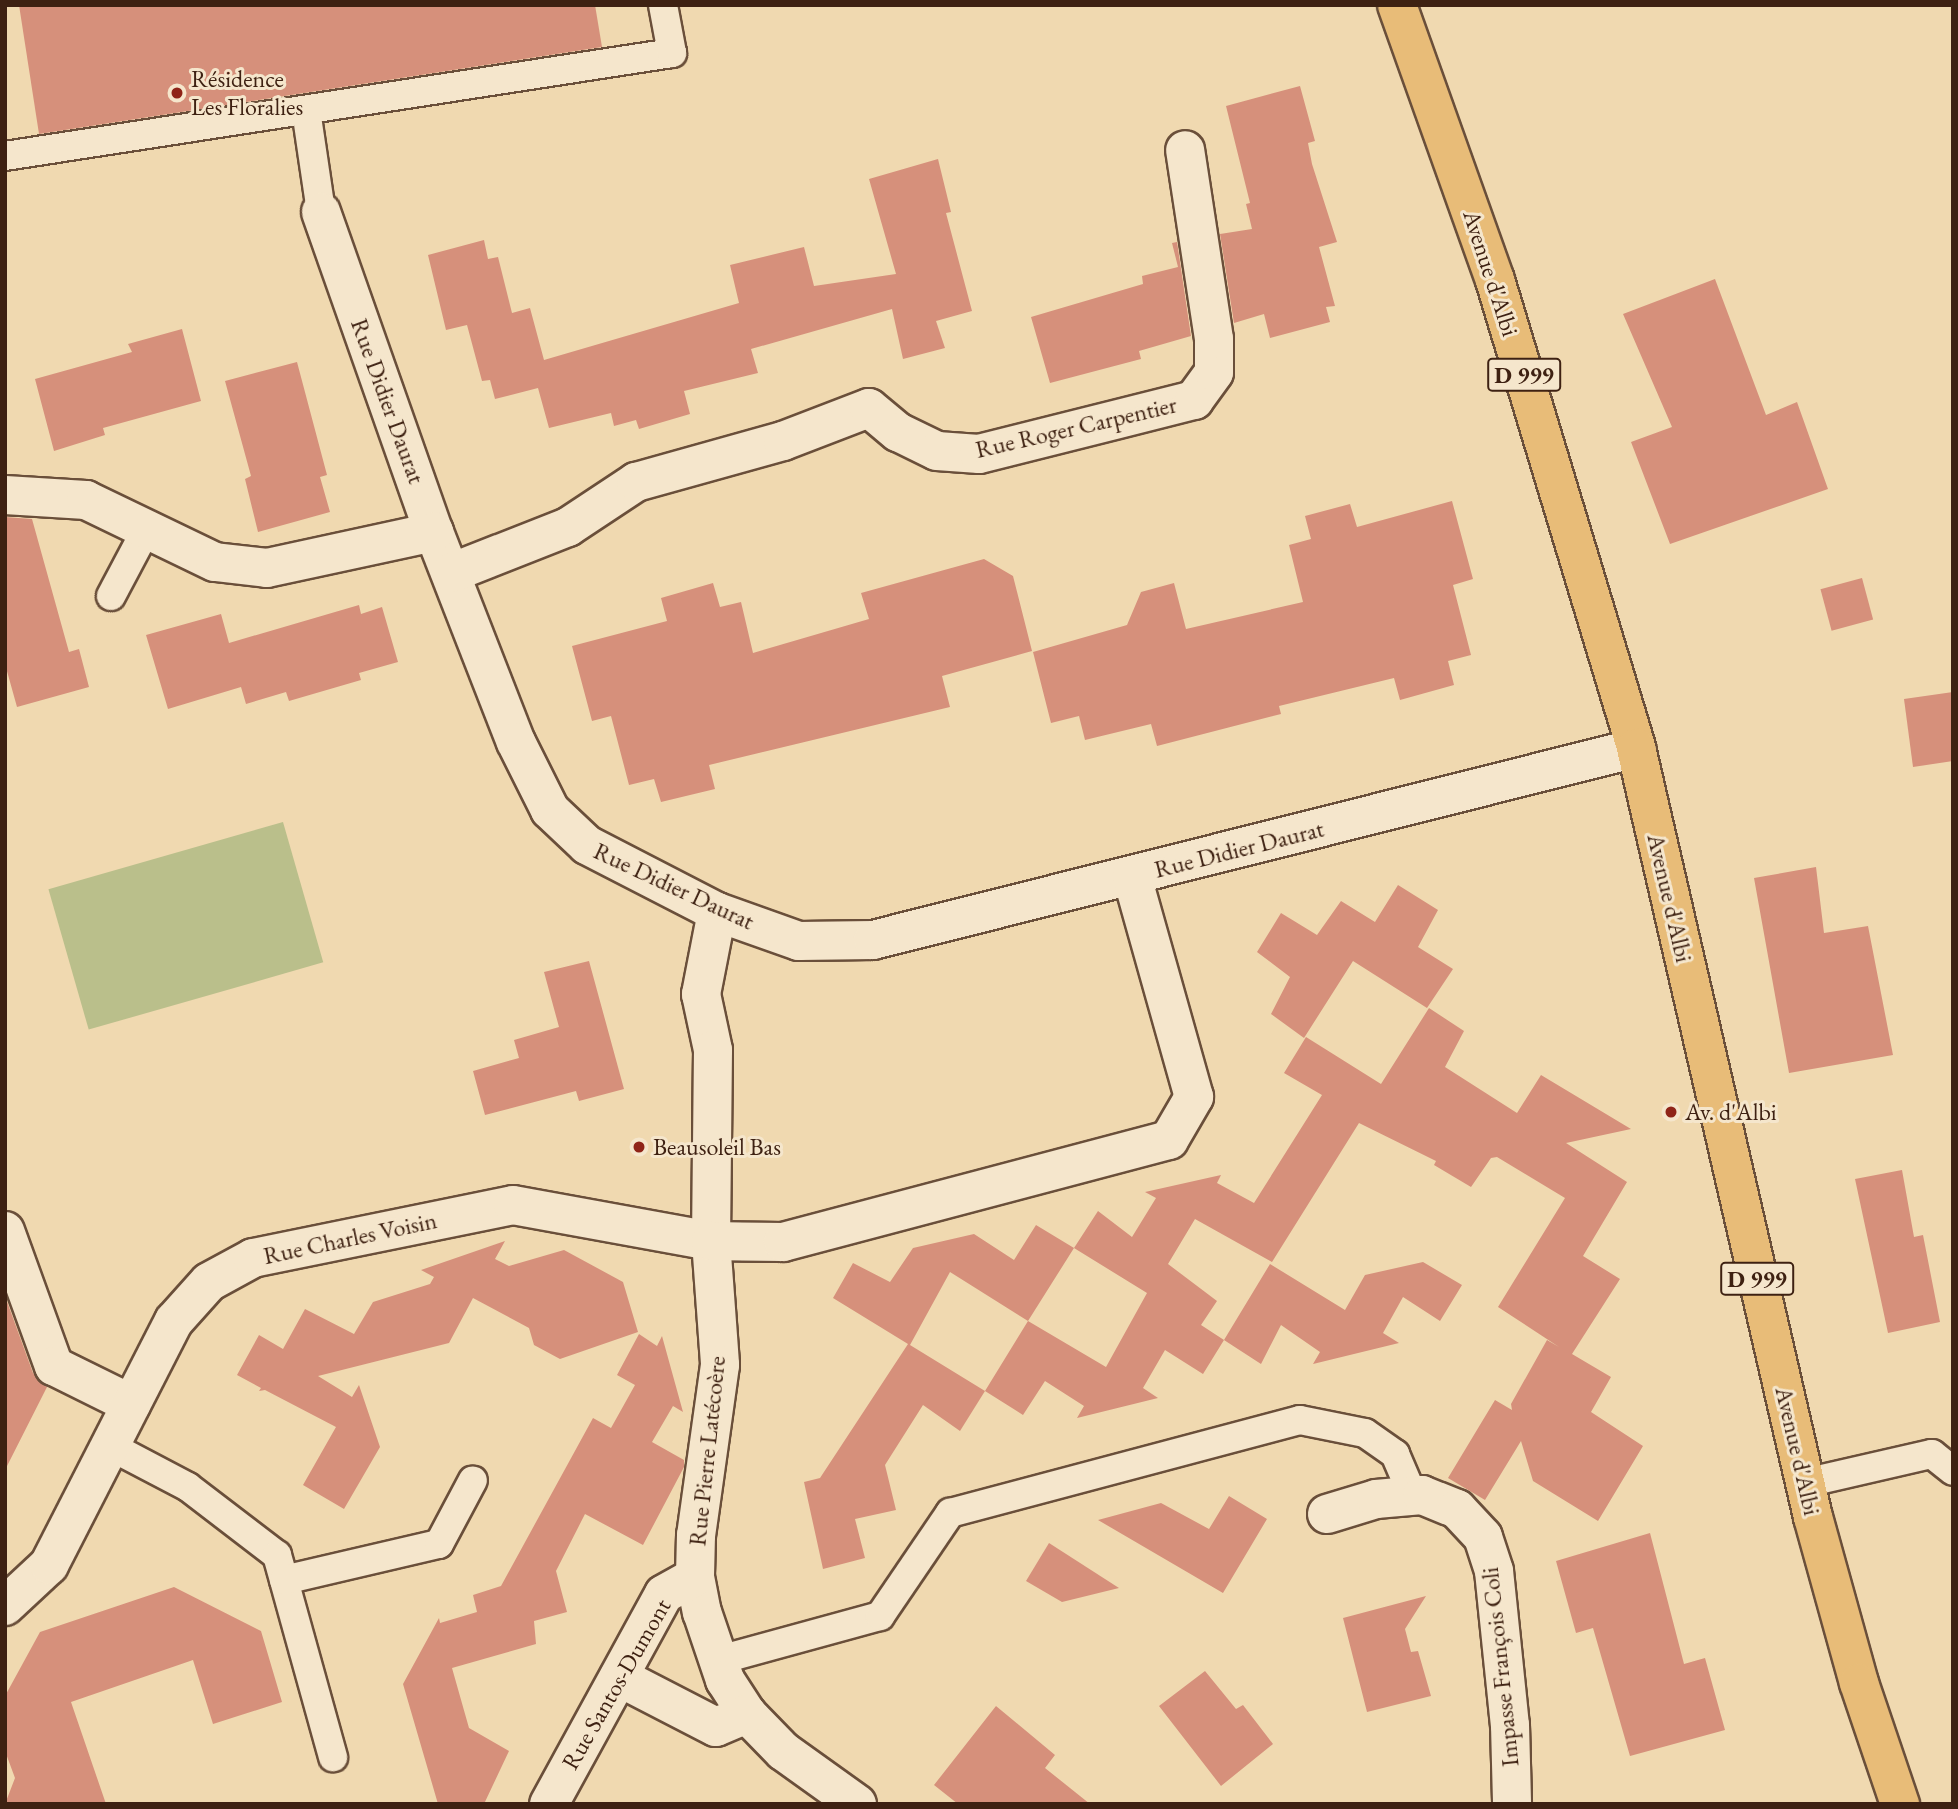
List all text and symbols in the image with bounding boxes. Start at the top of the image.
place label: Résidence Les Floralies [191,65,303,121]
marker: Résidence Les Floralies [169,85,185,101]
street label: Avenue d'Albi [1457,206,1525,340]
street label: Rue Didier Daurat [345,315,431,487]
road number: D 999 [1486,356,1562,394]
street label: Rue Roger Carpentier [973,390,1179,464]
street label: Rue Didier Daurat [1151,814,1327,884]
street label: Avenue d'Albi [1641,831,1699,965]
street label: Rue Didier Daurat [589,836,759,936]
place label: Av. d'Albi [1685,1098,1777,1126]
marker: Av. d'Albi [1663,1104,1679,1120]
place label: Beausoleil Bas [653,1133,781,1161]
marker: Beausoleil Bas [631,1139,647,1155]
street label: Rue Charles Voisin [261,1206,439,1270]
road number: D 999 [1718,1260,1796,1298]
street label: Rue Pierre Latécoère [683,1355,731,1547]
street label: Avenue d'Albi [1769,1384,1827,1518]
street label: Impasse François Coli [1475,1566,1525,1768]
street label: Rue Santos-Dumont [555,1593,677,1775]

